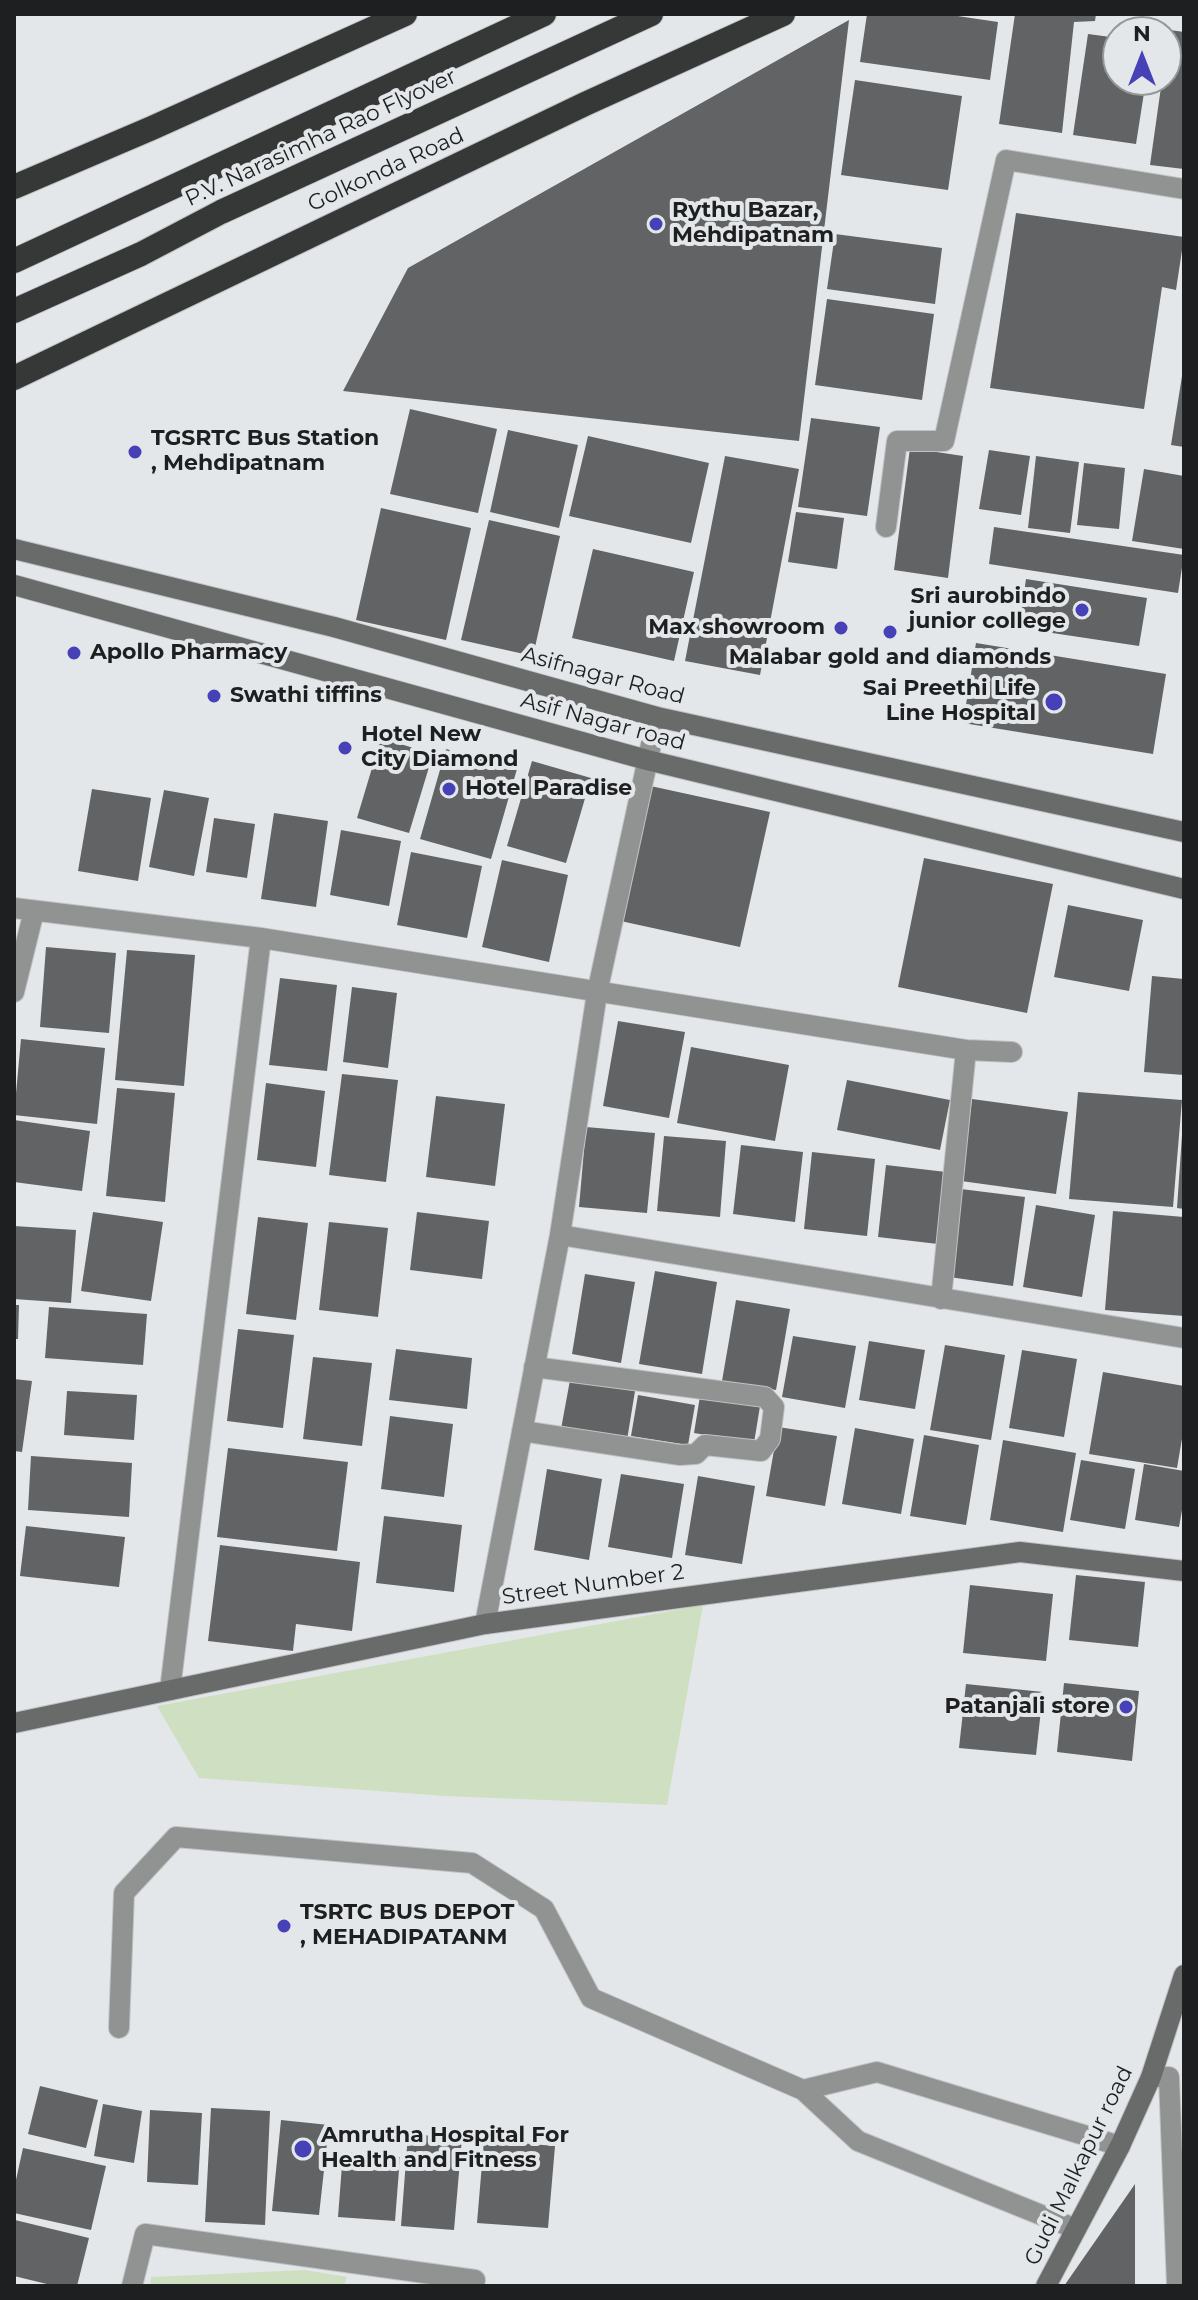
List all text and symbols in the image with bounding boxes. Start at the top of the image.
north arrow [1102,16,1182,96]
text: N [1133,20,1151,47]
street label: P.V. Narasimha Rao Flyover [181,63,461,213]
street label: Golkonda Road [304,122,468,218]
place label: Rythu Bazar, Mehdipatnam [672,198,834,250]
marker: Rythu Bazar, Mehdipatnam [647,215,665,233]
place label: TGSRTC Bus Station , Mehdipatnam [151,426,379,478]
marker: TGSRTC Bus Station , Mehdipatnam [126,443,144,461]
place label: Sri aurobindo junior college [909,584,1066,636]
marker: Sri aurobindo junior college [1073,601,1091,619]
place label: Max showroom [648,615,825,641]
marker: Max showroom [832,619,850,637]
marker: Malabar gold and diamonds [881,623,899,641]
place label: Apollo Pharmacy [90,640,288,666]
street label: Asifnagar Road [519,642,687,710]
marker: Apollo Pharmacy [65,644,83,662]
place label: Malabar gold and diamonds [729,645,1051,671]
place label: Sai Preethi Life Line Hospital [863,676,1036,728]
place label: Swathi tiffins [230,683,382,709]
marker: Swathi tiffins [205,687,223,705]
street label: Asif Nagar road [518,687,688,757]
marker: Sai Preethi Life Line Hospital [1043,691,1065,713]
place label: Hotel New City Diamond [361,722,518,774]
marker: Hotel New City Diamond [336,739,354,757]
place label: Hotel Paradise [465,776,632,802]
marker: Hotel Paradise [440,780,458,798]
street label: Street Number 2 [500,1559,686,1611]
place label: Patanjali store [944,1694,1110,1720]
marker: Patanjali store [1117,1698,1135,1716]
place label: TSRTC BUS DEPOT , MEHADIPATANM [300,1900,514,1952]
marker: TSRTC BUS DEPOT , MEHADIPATANM [275,1917,293,1935]
street label: Gudi Malkapur road [1019,2062,1139,2270]
place label: Amrutha Hospital For Health and Fitness [321,2123,569,2174]
marker: Amrutha Hospital For Health and Fitness [292,2138,314,2160]

